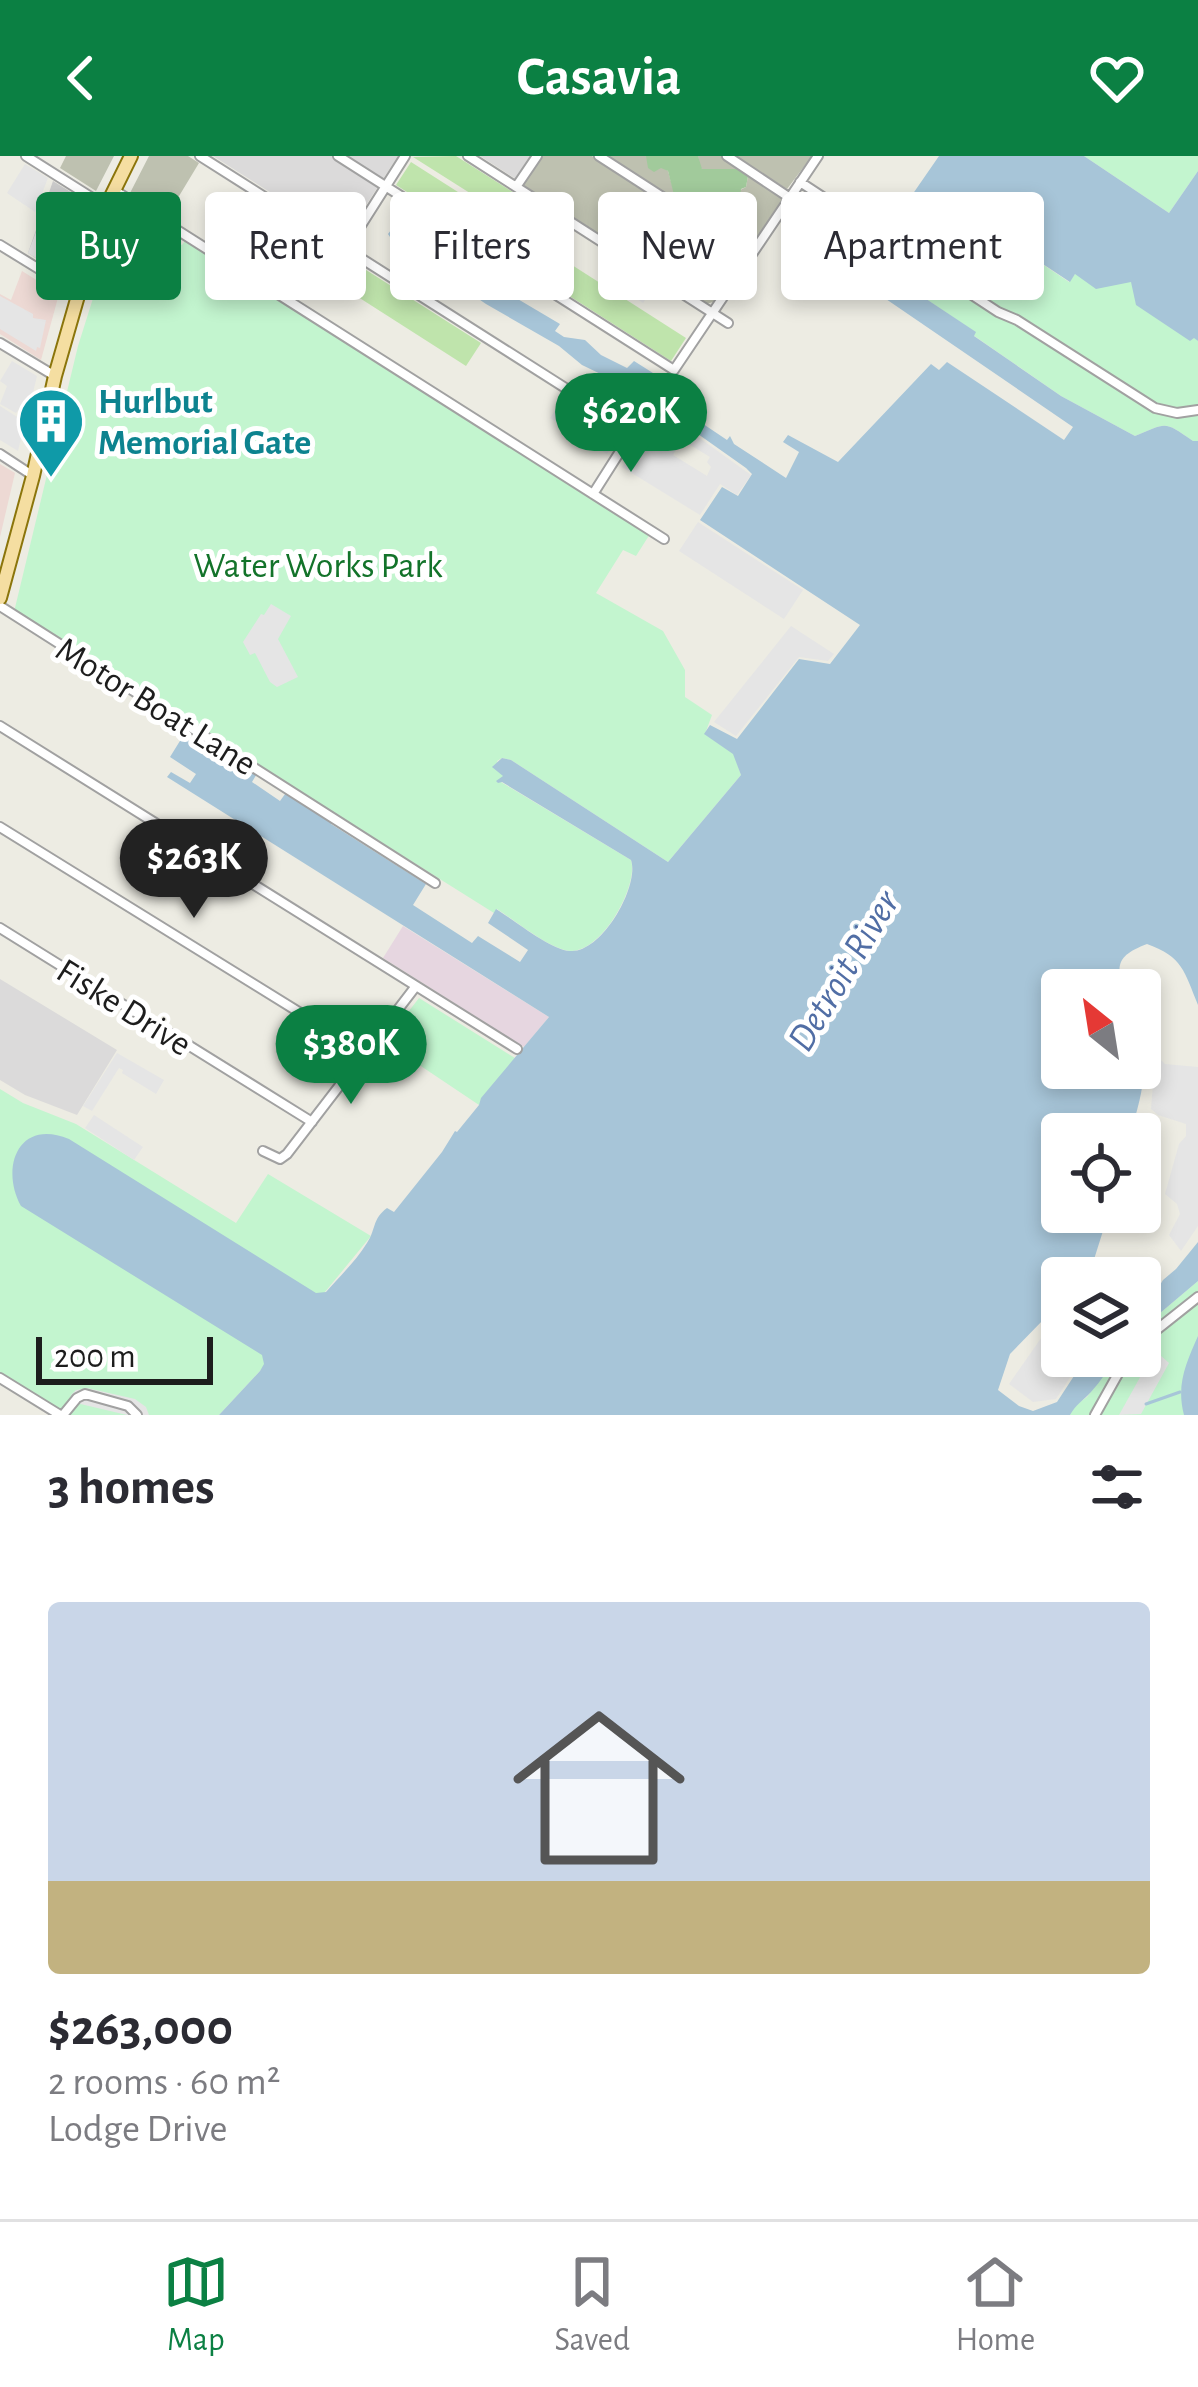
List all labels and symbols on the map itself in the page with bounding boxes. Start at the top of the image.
pin: $620K [547,373,715,475]
place label: Hurlbut Memorial Gate [98,384,311,461]
building icon: Hurlbut Memorial Gate [16,386,86,480]
park label: Water Works Park [193,548,443,584]
street label: Motor Boat Lane [50,631,262,782]
pin: $263K [110,819,278,921]
water label: Detroit River [781,883,908,1058]
street label: Fiske Drive [50,952,197,1063]
north arrow [1041,969,1161,1089]
pin: $380K [267,1005,435,1107]
scale bar [36,1331,213,1384]

